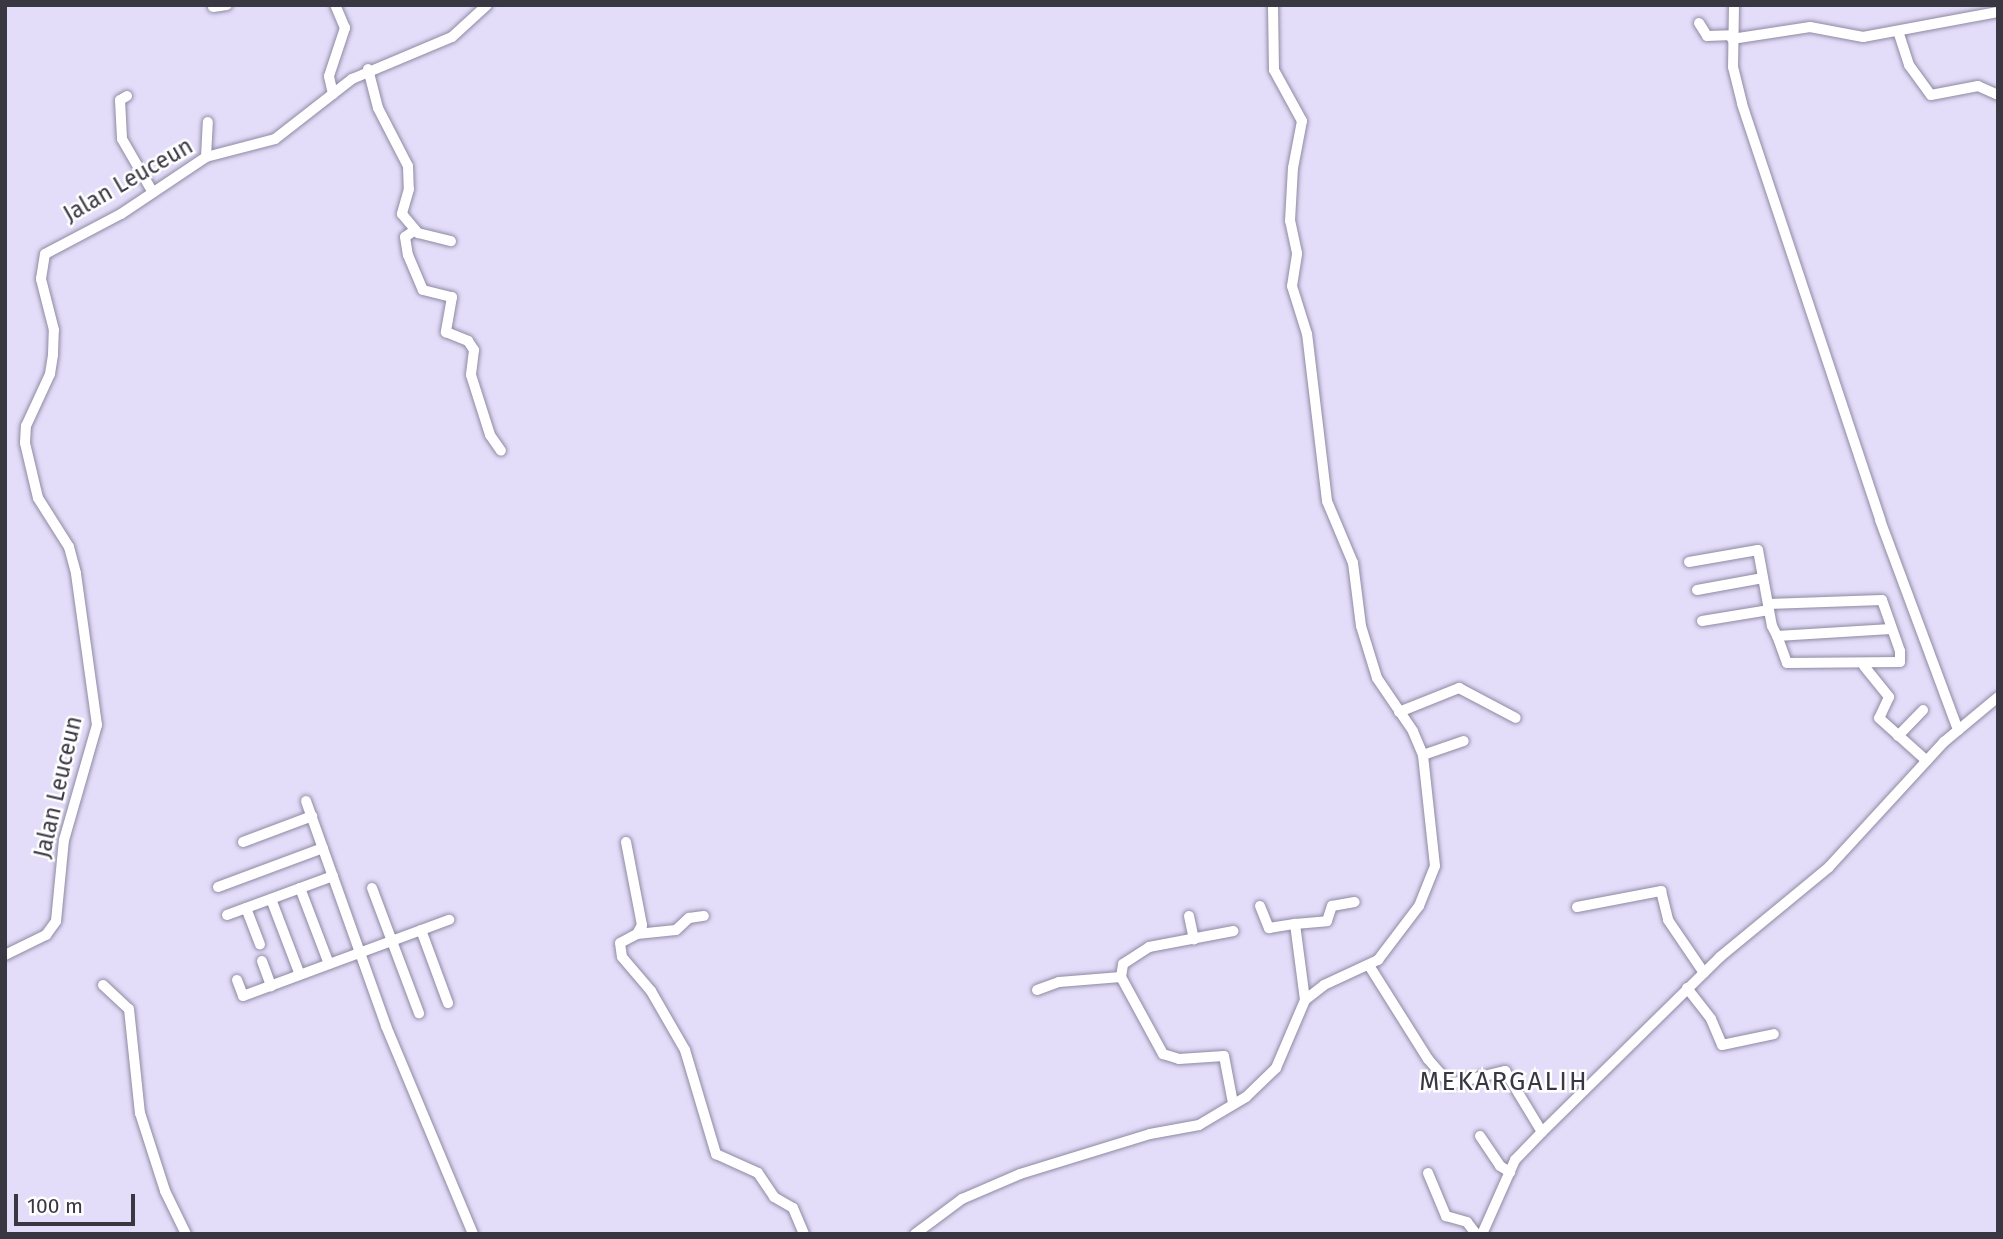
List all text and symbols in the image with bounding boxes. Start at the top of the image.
street label: Jalan Leuceun [58,132,198,228]
street label: Jalan Leuceun [28,713,88,861]
district label: MEKARGALIH [1421,1066,1587,1098]
scale bar [18,1180,138,1224]
text: 100 m [27,1193,83,1219]

